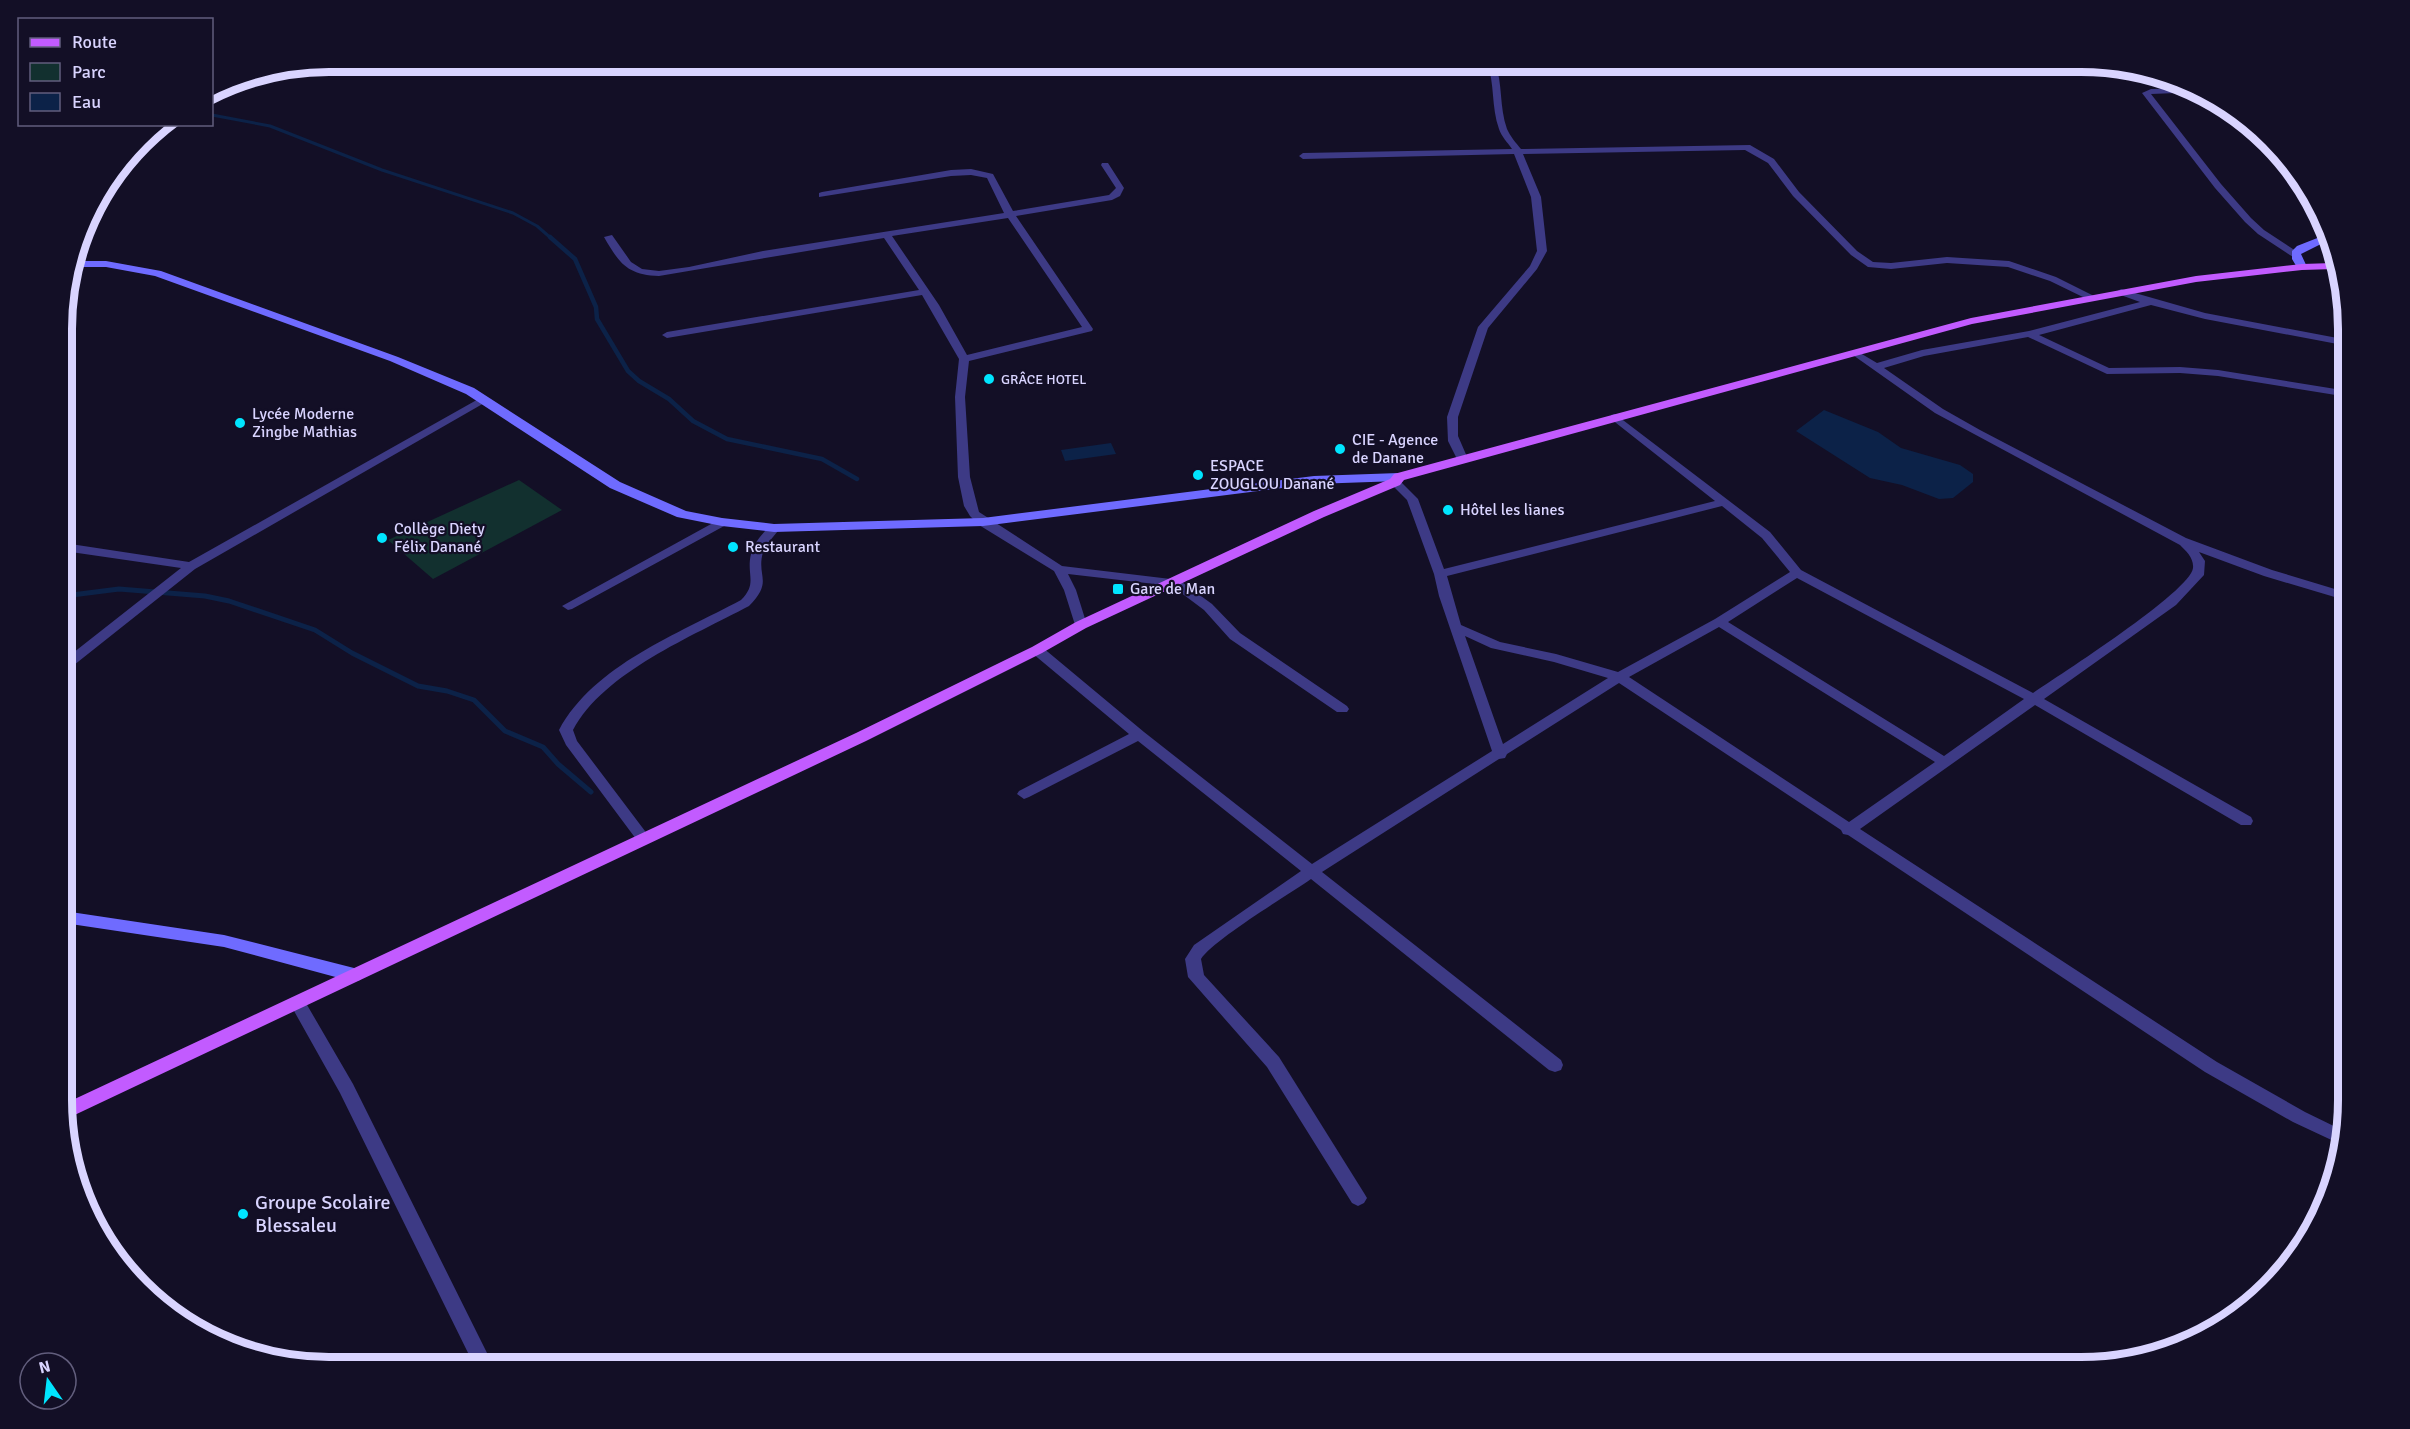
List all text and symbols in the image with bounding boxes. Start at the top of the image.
legend [18,18,213,126]
text: Route [72,31,117,53]
text: Parc [72,61,106,83]
text: Eau [72,91,101,113]
place label: GRÂCE HOTEL [1001,371,1087,388]
marker: GRÂCE HOTEL [982,372,996,386]
place label: Lycée Moderne Zingbe Mathias [252,404,357,442]
marker: Lycée Moderne Zingbe Mathias [233,416,247,430]
place label: CIE - Agence de Danane [1352,430,1438,468]
marker: CIE - Agence de Danane [1333,442,1347,456]
place label: ESPACE ZOUGLOU Danané [1210,456,1335,494]
marker: ESPACE ZOUGLOU Danané [1191,468,1205,482]
place label: Hôtel les lianes [1460,500,1565,520]
marker: Hôtel les lianes [1441,503,1455,517]
place label: Collège Diety Félix Danané [394,519,485,557]
marker: Collège Diety Félix Danané [375,531,389,545]
place label: Restaurant [745,537,820,557]
marker: Restaurant [726,540,740,554]
place label: Gare de Man [1130,579,1215,599]
marker: Gare de Man [1111,582,1125,596]
place label: Groupe Scolaire Blessaleu [255,1190,391,1238]
marker: Groupe Scolaire Blessaleu [236,1207,250,1221]
north arrow [18,1351,78,1411]
text: N [37,1356,52,1378]

